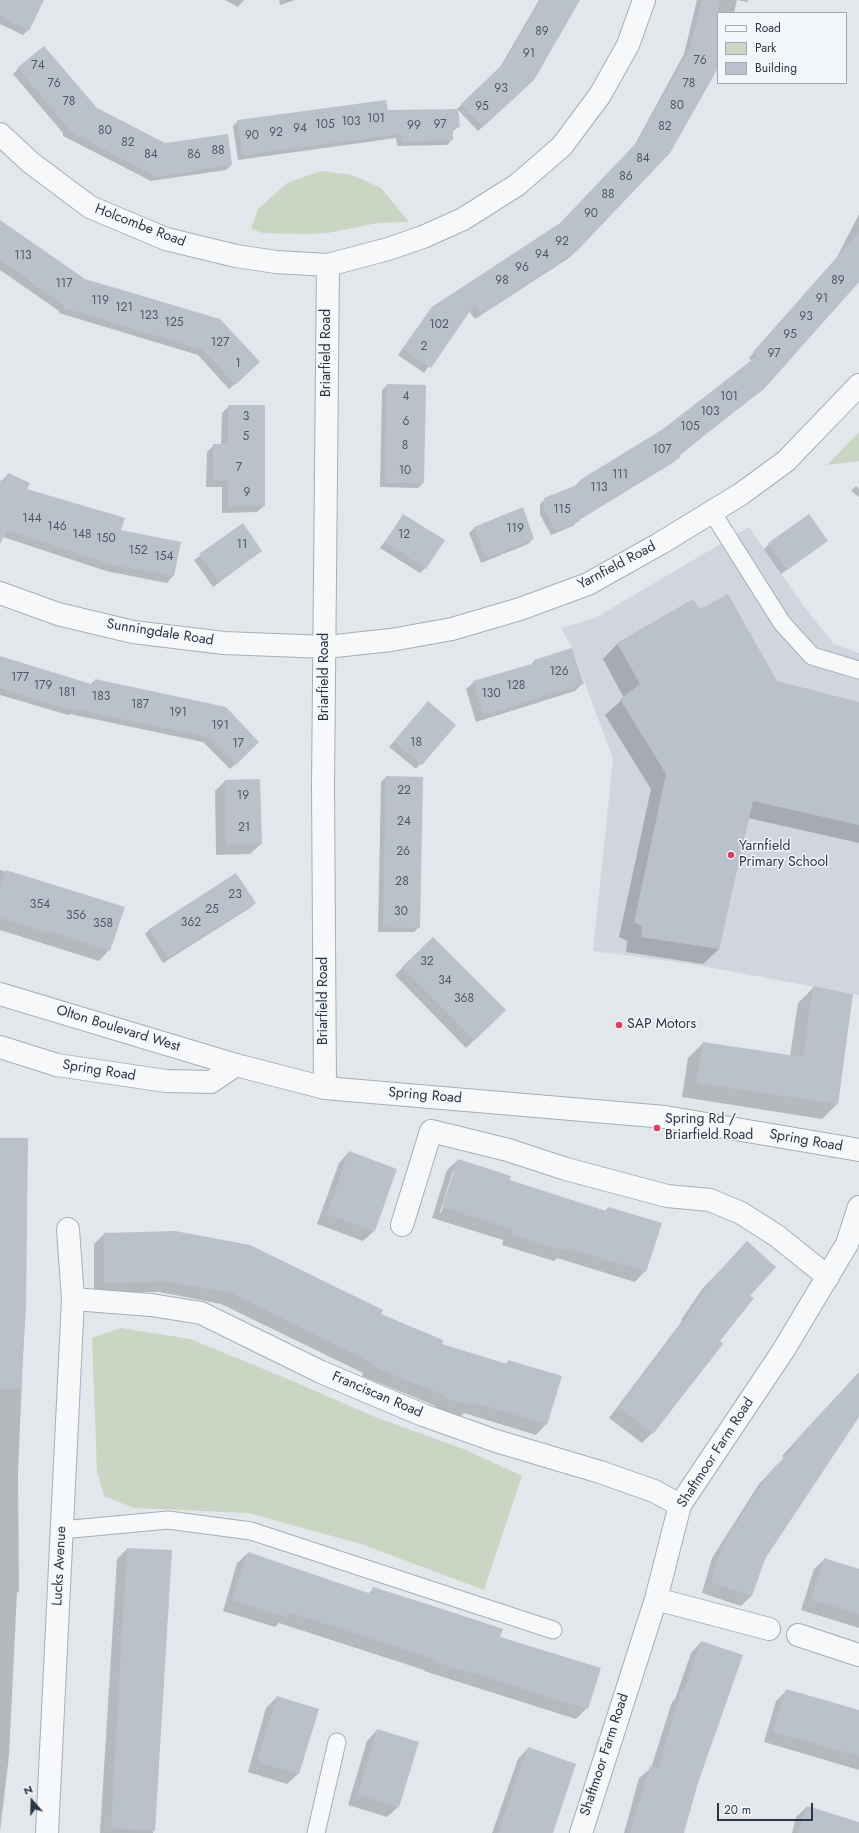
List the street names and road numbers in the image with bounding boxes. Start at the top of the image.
street label: Holcombe Road [92,201,188,251]
street label: Briarfield Road [319,309,335,397]
street label: Yarnfield Road [575,538,659,594]
street label: Sunningdale Road [105,616,215,650]
street label: Briarfield Road [317,633,333,721]
street label: Briarfield Road [316,957,332,1045]
street label: Olton Boulevard West [54,1002,182,1056]
street label: Spring Road [61,1057,137,1085]
street label: Spring Road [387,1084,463,1108]
street label: Spring Road [768,1126,844,1156]
street label: Franciscan Road [329,1368,425,1422]
street label: Shaftmoor Farm Road [674,1395,758,1511]
street label: Lucks Avenue [50,1526,70,1606]
street label: Shaftmoor Farm Road [577,1692,633,1818]

